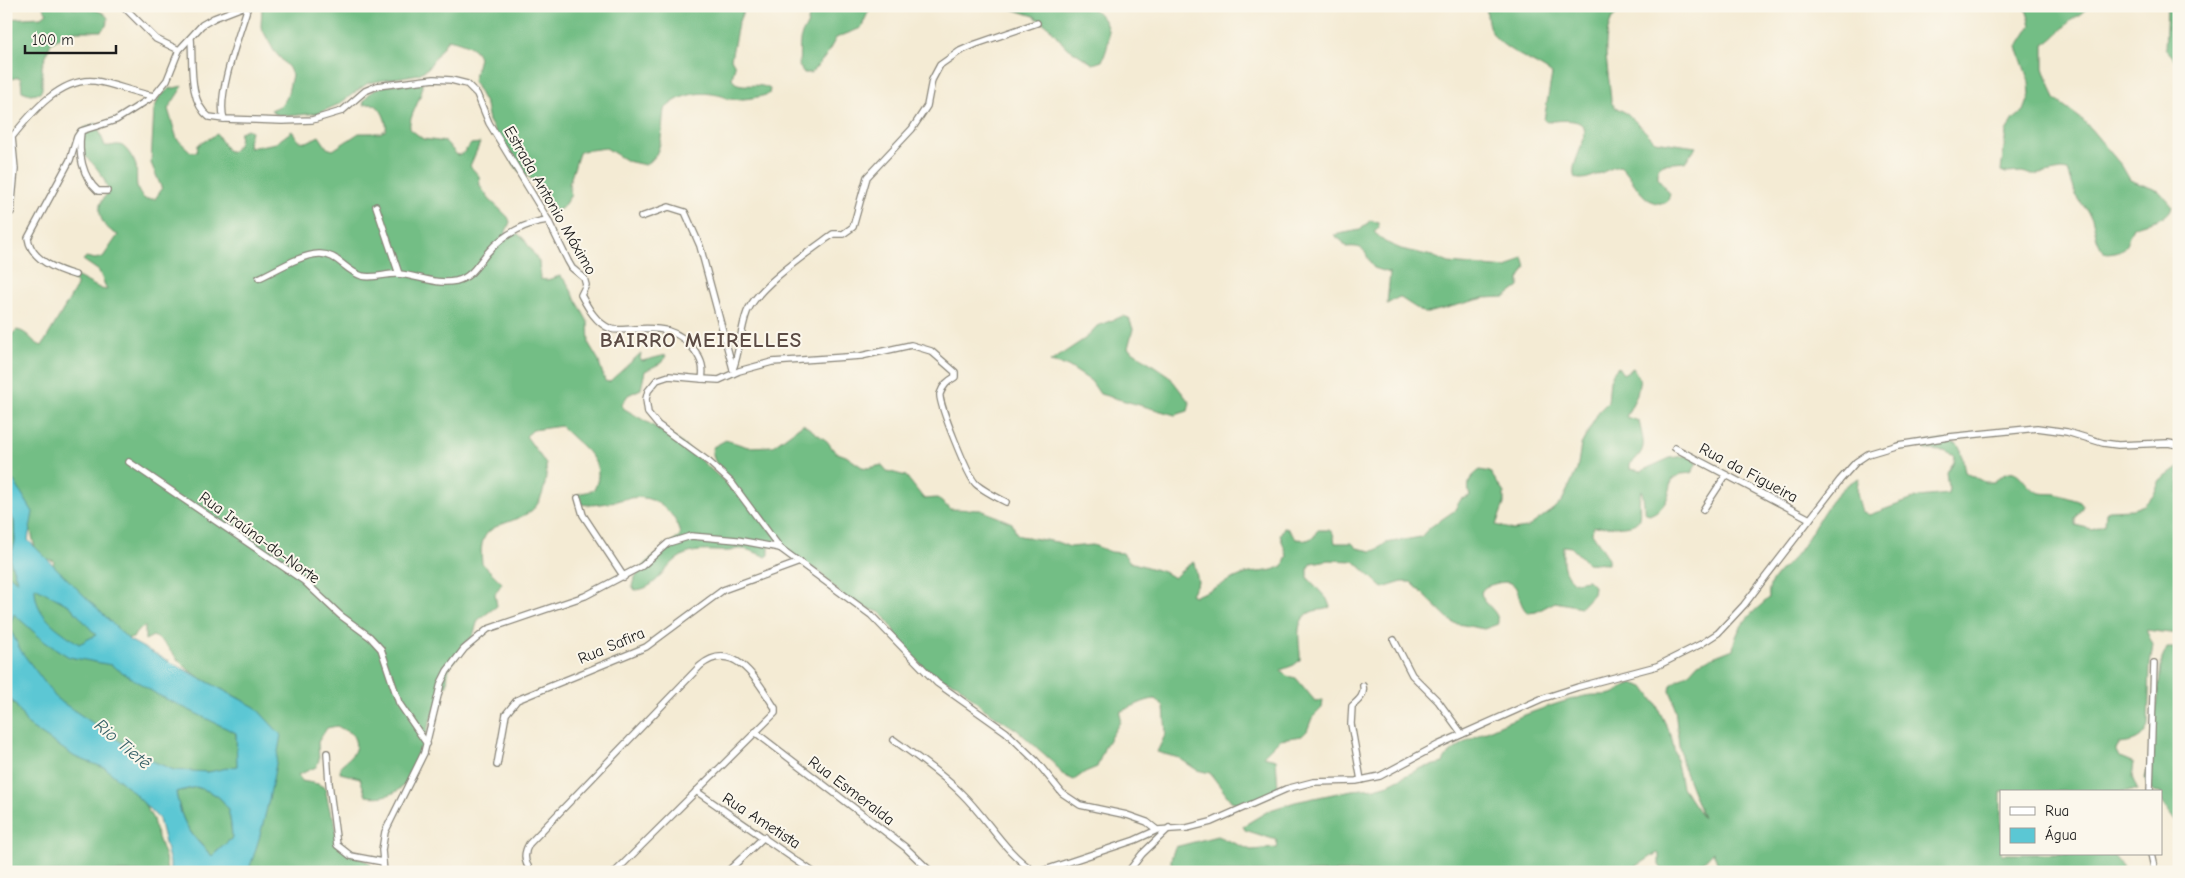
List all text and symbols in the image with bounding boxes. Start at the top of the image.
scale bar [25,22,116,54]
text: 100 m [32,31,74,49]
street label: Estrada Antonio Máximo [500,123,600,278]
district label: BAIRRO MEIRELLES [600,328,802,352]
street label: Rua da Figueira [1696,439,1801,506]
street label: Rua Iraúna-do-Norte [196,488,323,588]
street label: Rua Safira [575,624,647,668]
water label: Rio Tietê [90,715,155,774]
street label: Rua Esmeralda [805,752,898,829]
street label: Rua Ametista [719,789,804,853]
legend [2000,790,2162,856]
text: Rua [2045,802,2069,820]
text: Água [2045,825,2077,844]

